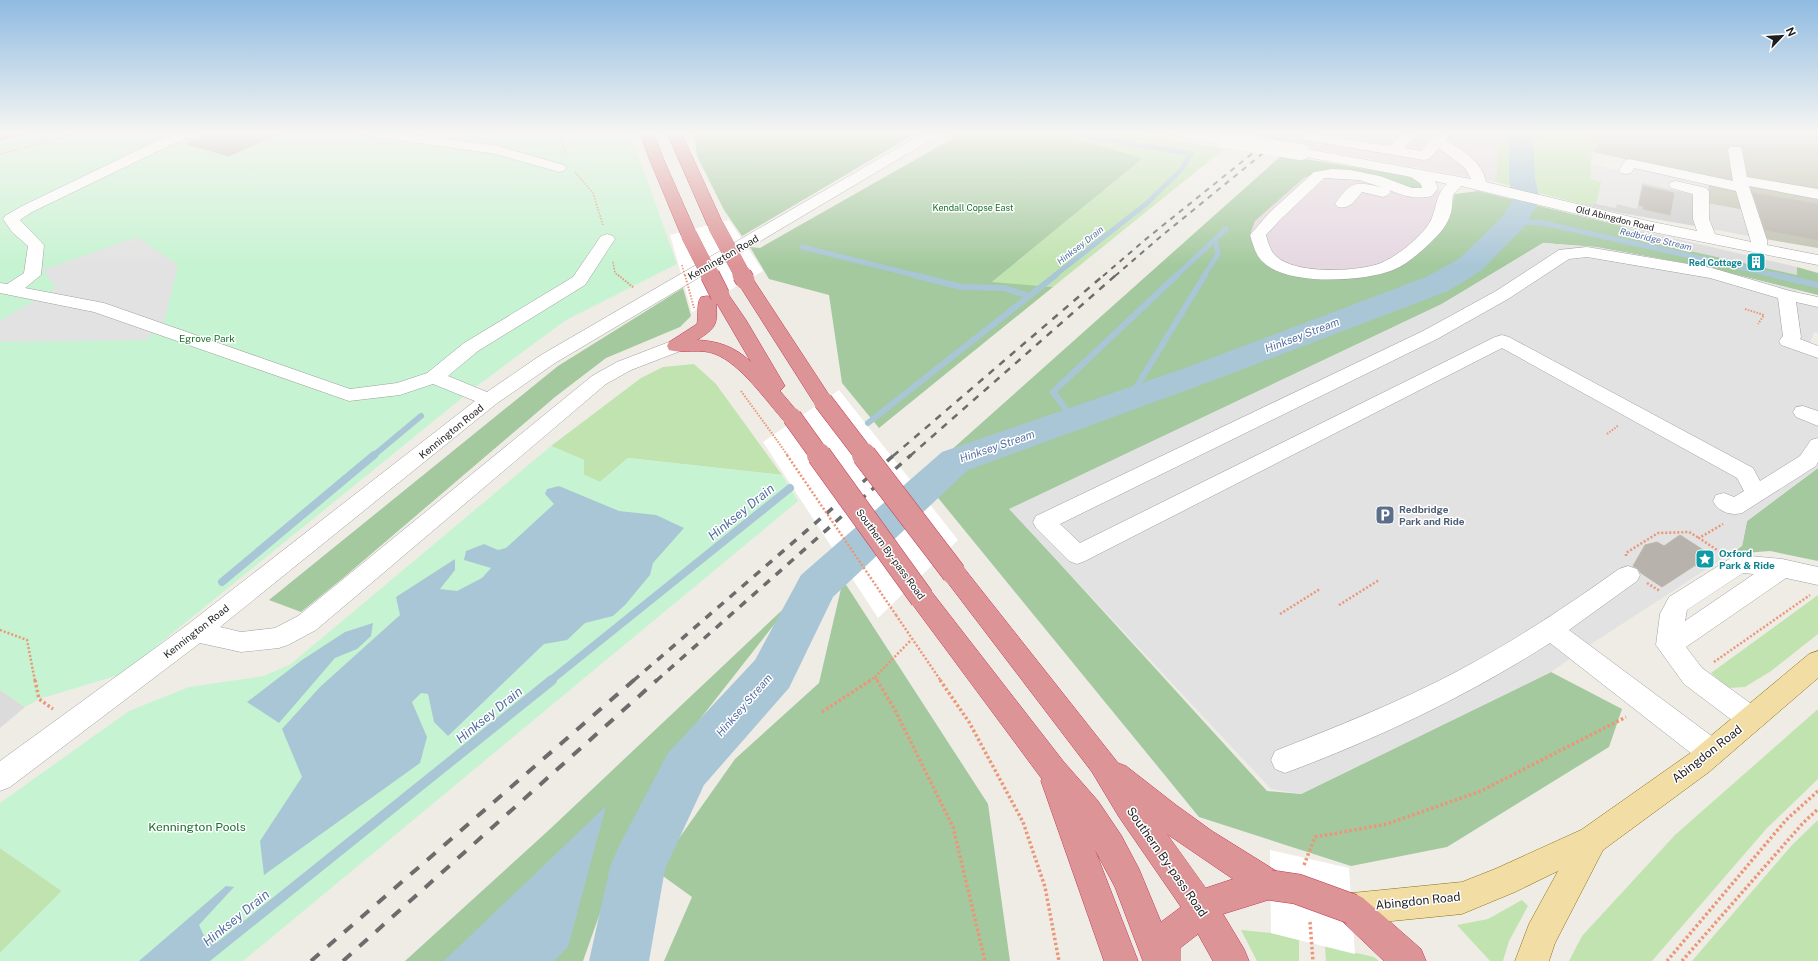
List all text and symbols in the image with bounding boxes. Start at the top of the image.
north arrow [1762,16,1802,56]
text: N [1784,25,1798,38]
park label: Kendall Copse East [933,202,1014,213]
street label: Old Abingdon Road [1575,203,1655,233]
water label: Hinksey Drain [1055,223,1105,267]
water label: Redbridge Stream [1619,225,1694,253]
street label: Kennington Road [686,232,761,282]
building icon: Red Cottage [1745,251,1767,273]
place label: Red Cottage [1689,257,1742,268]
water label: Hinksey Stream [1263,315,1341,355]
park label: Egrove Park [179,332,235,344]
street label: Kennington Road [416,401,486,461]
water label: Hinksey Stream [958,428,1036,464]
water label: Hinksey Drain [705,481,777,543]
place label: Redbridge Park and Ride [1399,503,1465,527]
parking icon: Redbridge Park and Ride [1374,504,1396,526]
street label: Southern By-pass Road [854,506,928,602]
place label: Oxford Park & Ride [1719,547,1775,571]
place icon: Oxford Park & Ride [1694,548,1716,570]
street label: Kennington Road [161,602,231,660]
water label: Hinksey Stream [714,671,774,739]
water label: Hinksey Drain [453,684,525,746]
street label: Abingdon Road [1669,722,1745,786]
street label: Southern By-pass Road [1124,804,1210,920]
park label: Kennington Pools [148,820,246,834]
water label: Hinksey Drain [200,887,272,949]
street label: Abingdon Road [1375,890,1461,912]

